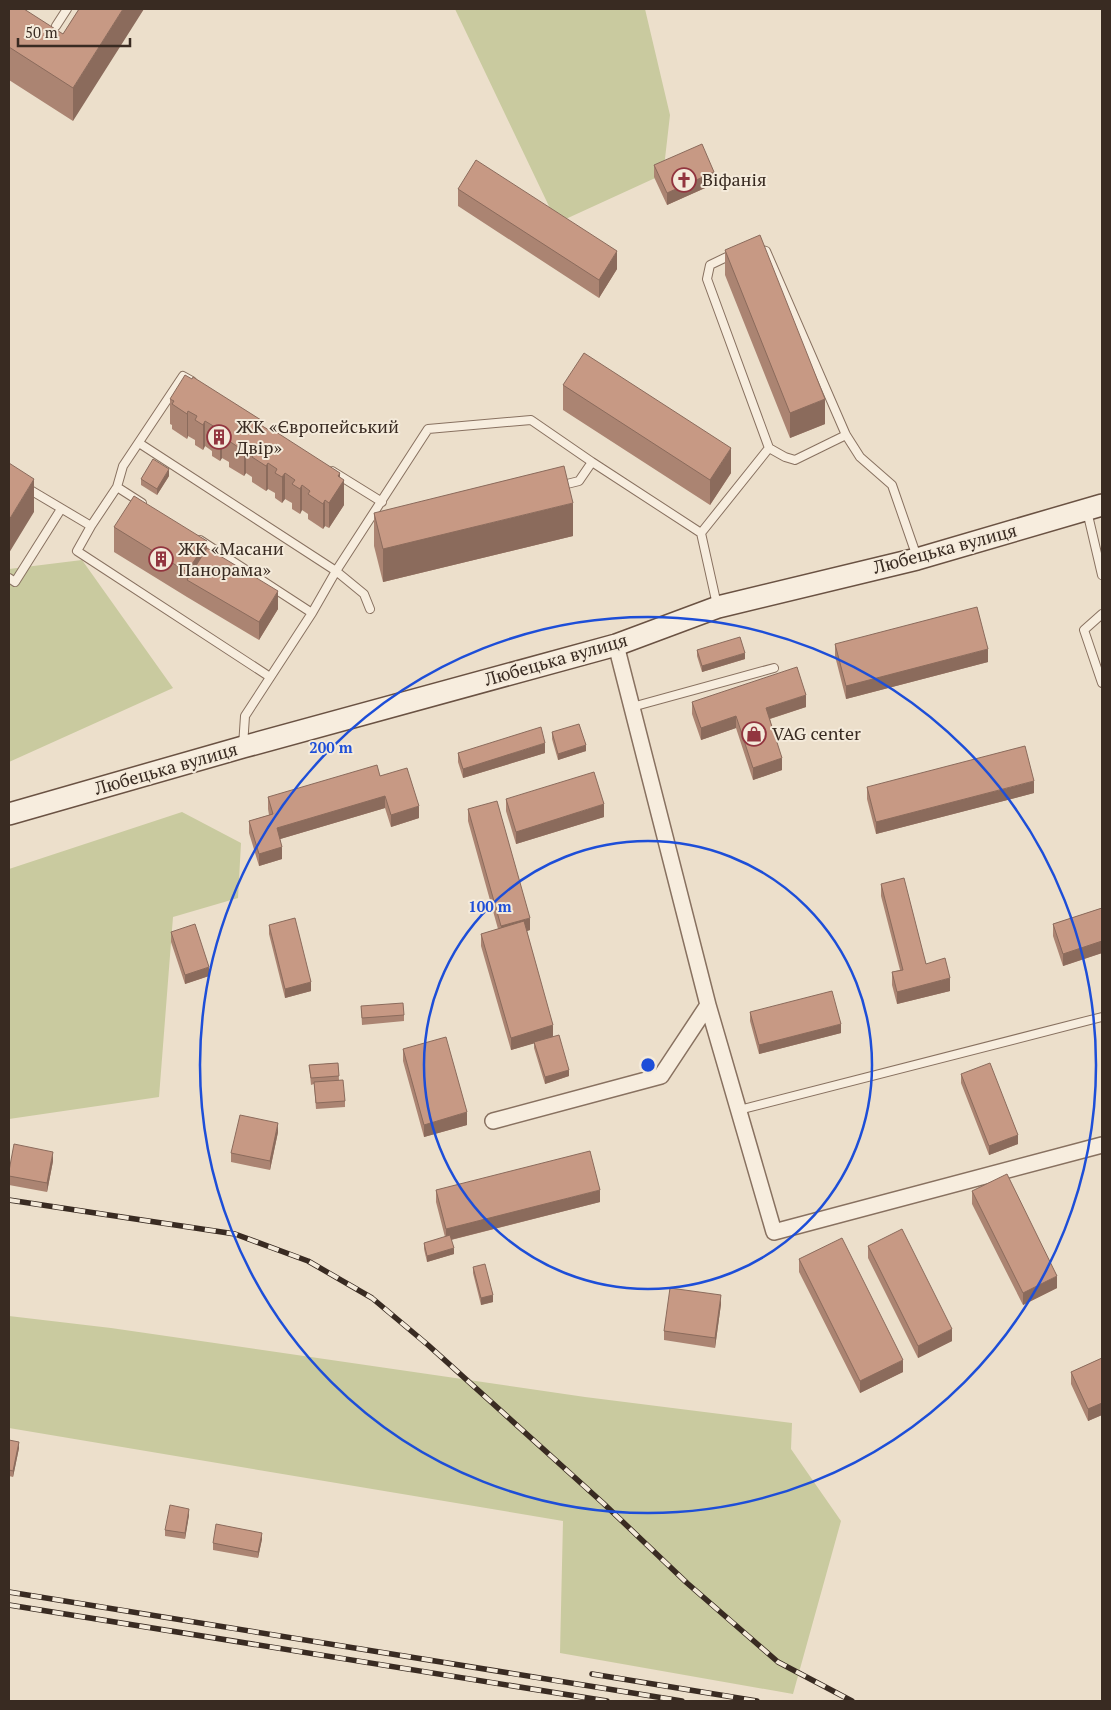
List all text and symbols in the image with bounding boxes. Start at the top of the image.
scale bar [18,15,130,47]
text: 50 m [25,22,58,42]
church icon: Віфанія [671,167,697,193]
place label: Віфанія [702,167,767,191]
place label: ЖК «Європейський Двір» [236,414,399,459]
building icon: ЖК «Європейський Двір» [206,424,232,450]
street label: Любецька вулиця [869,517,1019,579]
place label: ЖК «Масани Панорама» [178,536,284,581]
building icon: ЖК «Масани Панорама» [148,546,174,572]
street label: Любецька вулиця [480,627,630,691]
shop icon: VAG center [741,721,767,747]
place label: VAG center [772,721,861,745]
street label: Любецька вулиця [90,736,240,800]
text: 200 m [309,737,353,757]
text: 100 m [468,896,512,916]
centre of rings [639,1056,657,1074]

